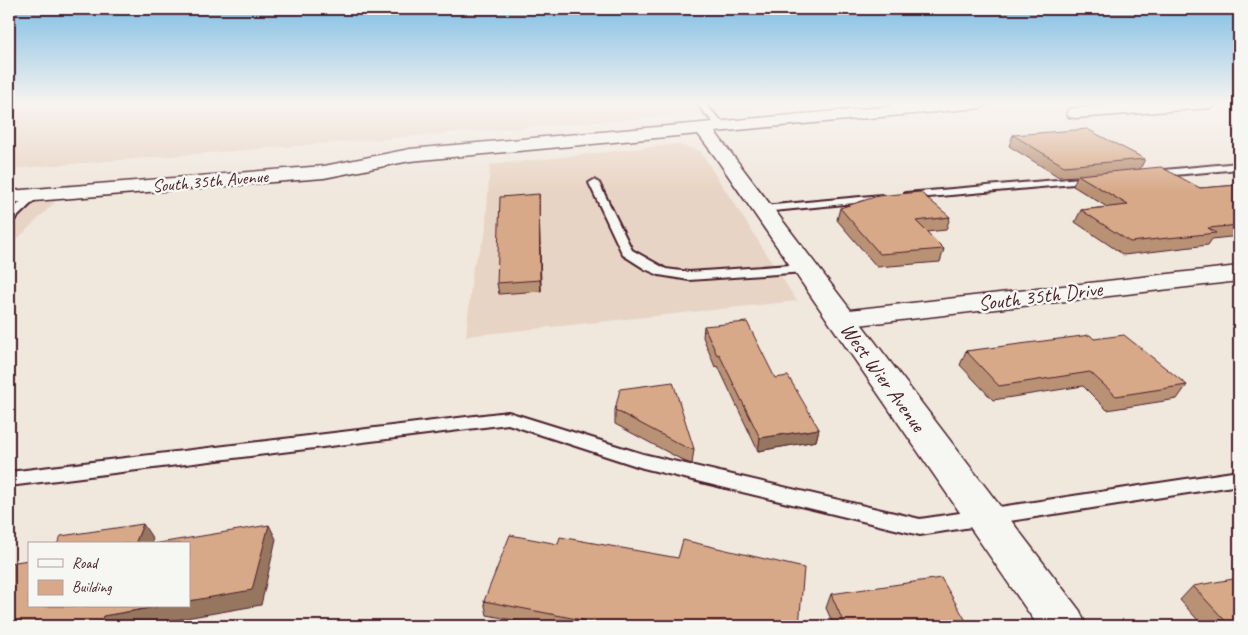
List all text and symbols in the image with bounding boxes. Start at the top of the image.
street label: South 35th Avenue [151,165,270,197]
street label: South 35th Drive [976,275,1105,317]
street label: West Wier Avenue [835,318,932,437]
legend [28,542,190,608]
text: Road [72,554,99,573]
text: Building [72,578,112,597]

